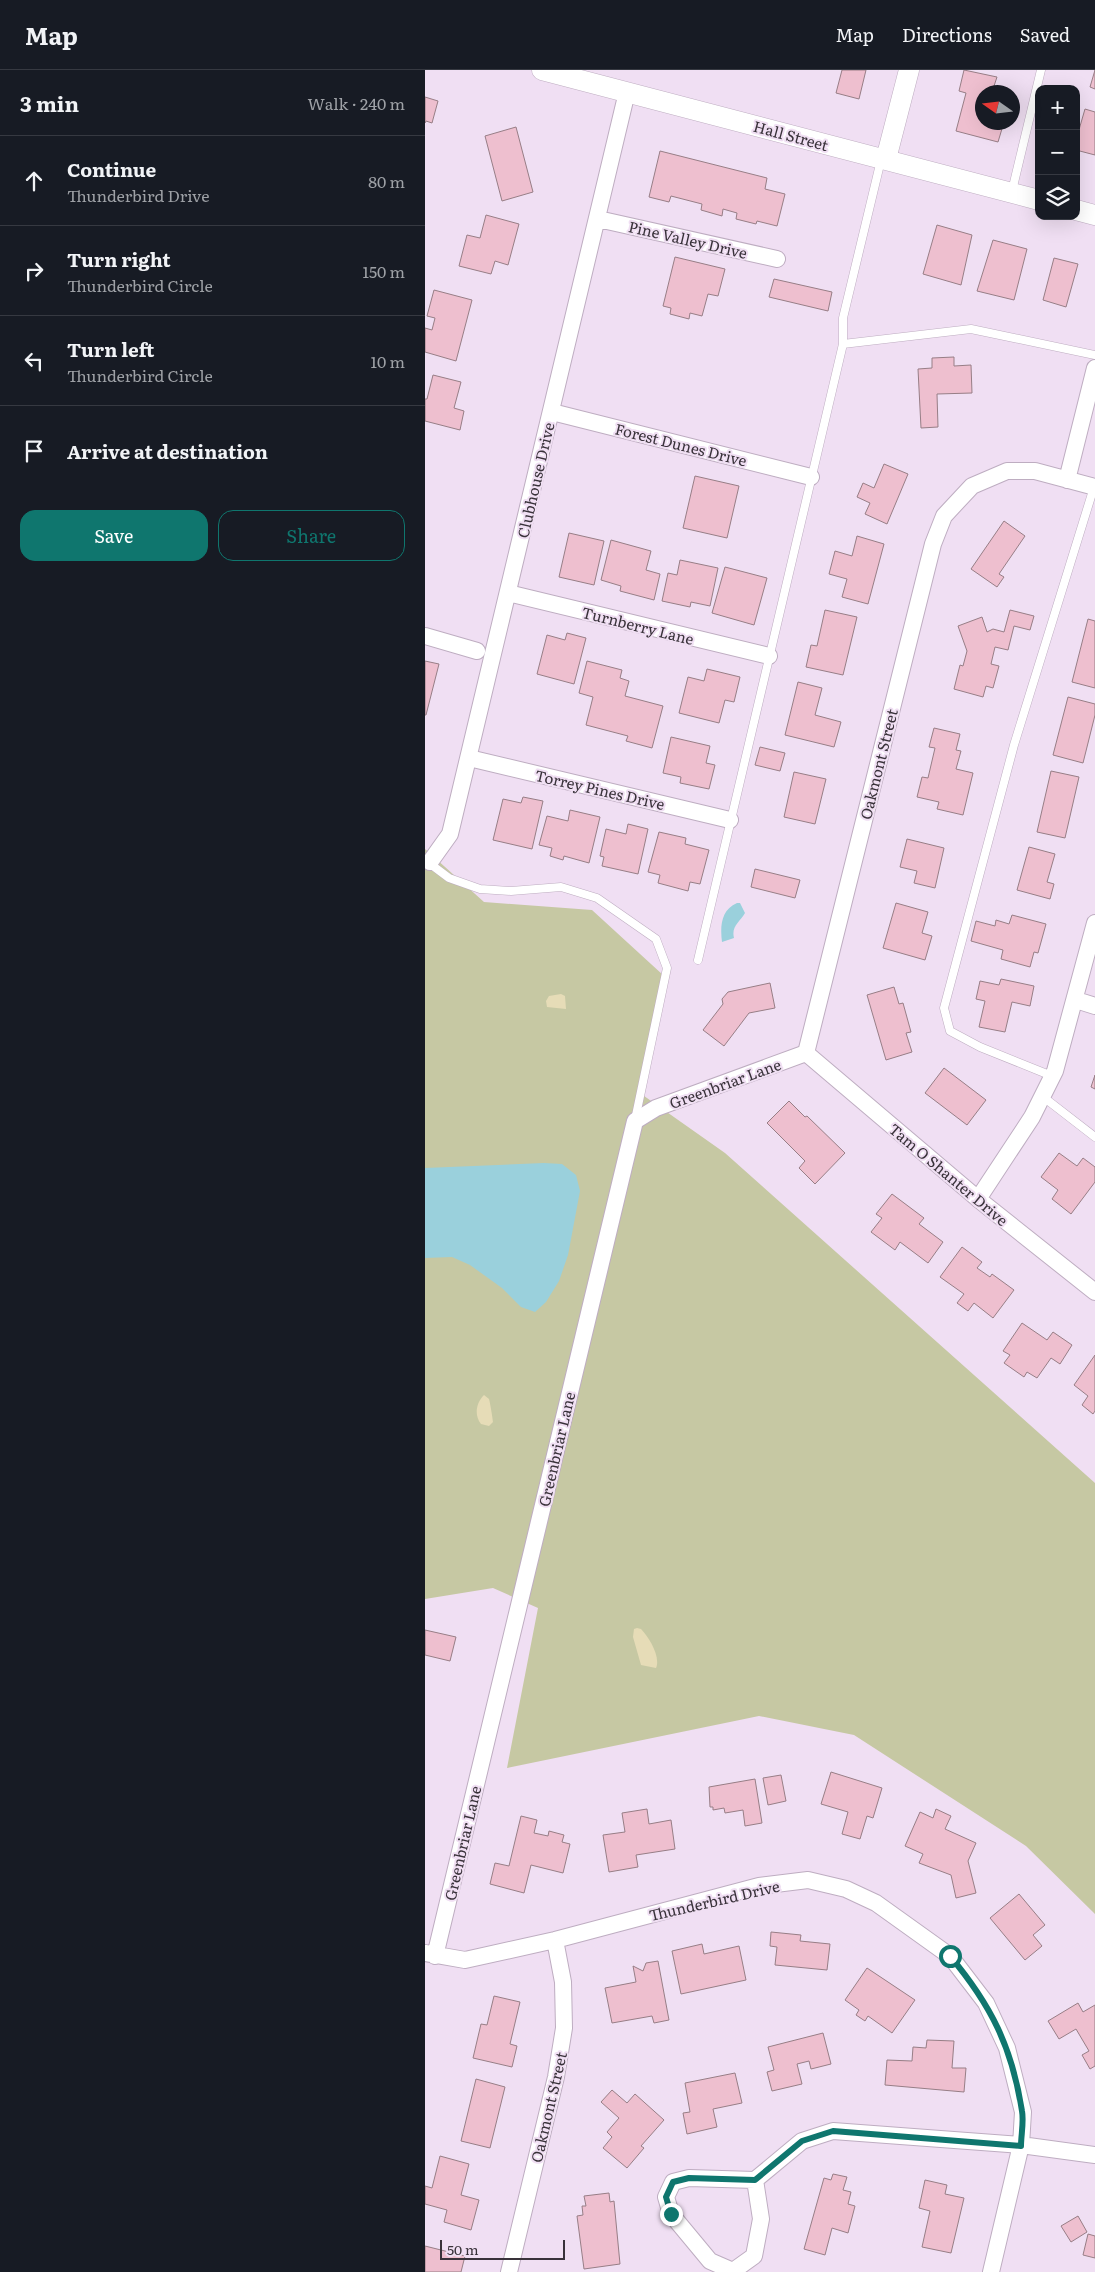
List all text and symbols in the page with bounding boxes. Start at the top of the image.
text: Map [25,17,78,52]
text: Map [836,21,874,48]
text: Directions [902,21,992,48]
text: Saved [1020,21,1070,48]
north arrow [975,85,1020,130]
map controls [1035,85,1080,220]
button: + [1035,85,1080,130]
text: 3 min [20,87,79,118]
text: Walk · 240 m [307,91,405,115]
street label: Hall Street [751,114,831,156]
button: − [1035,130,1080,175]
text: Continue [67,155,156,183]
icon: ahead [20,167,48,195]
text: 80 m [368,169,405,193]
button: layers [1035,175,1080,220]
text: Thunderbird Drive [67,183,209,207]
street label: Pine Valley Drive [626,214,750,264]
text: Turn right [67,245,171,273]
icon: right [20,257,48,285]
text: 150 m [362,259,405,283]
text: Thunderbird Circle [67,273,213,297]
text: Turn left [67,335,154,363]
icon: left [20,347,48,375]
text: 10 m [371,349,405,373]
text: Thunderbird Circle [67,363,213,387]
street label: Forest Dunes Drive [613,417,750,472]
street label: Clubhouse Drive [510,420,560,540]
icon: arrive [20,437,48,465]
text: Arrive at destination [67,437,268,465]
button: Save [20,510,208,561]
button: Share [218,510,405,561]
street label: Turnberry Lane [580,600,697,650]
street label: Oakmont Street [853,706,903,822]
street label: Torrey Pines Drive [533,763,667,815]
street label: Greenbriar Lane [666,1052,784,1114]
street label: Tam O Shanter Drive [884,1117,1014,1231]
street label: Greenbriar Lane [532,1389,580,1509]
street label: Greenbriar Lane [438,1783,486,1903]
street label: Thunderbird Drive [646,1874,782,1926]
route start [939,1945,962,1968]
street label: Oakmont Street [524,2049,572,2165]
route end [660,2203,683,2226]
scale bar [440,2237,565,2260]
text: 50 m [447,2239,479,2259]

